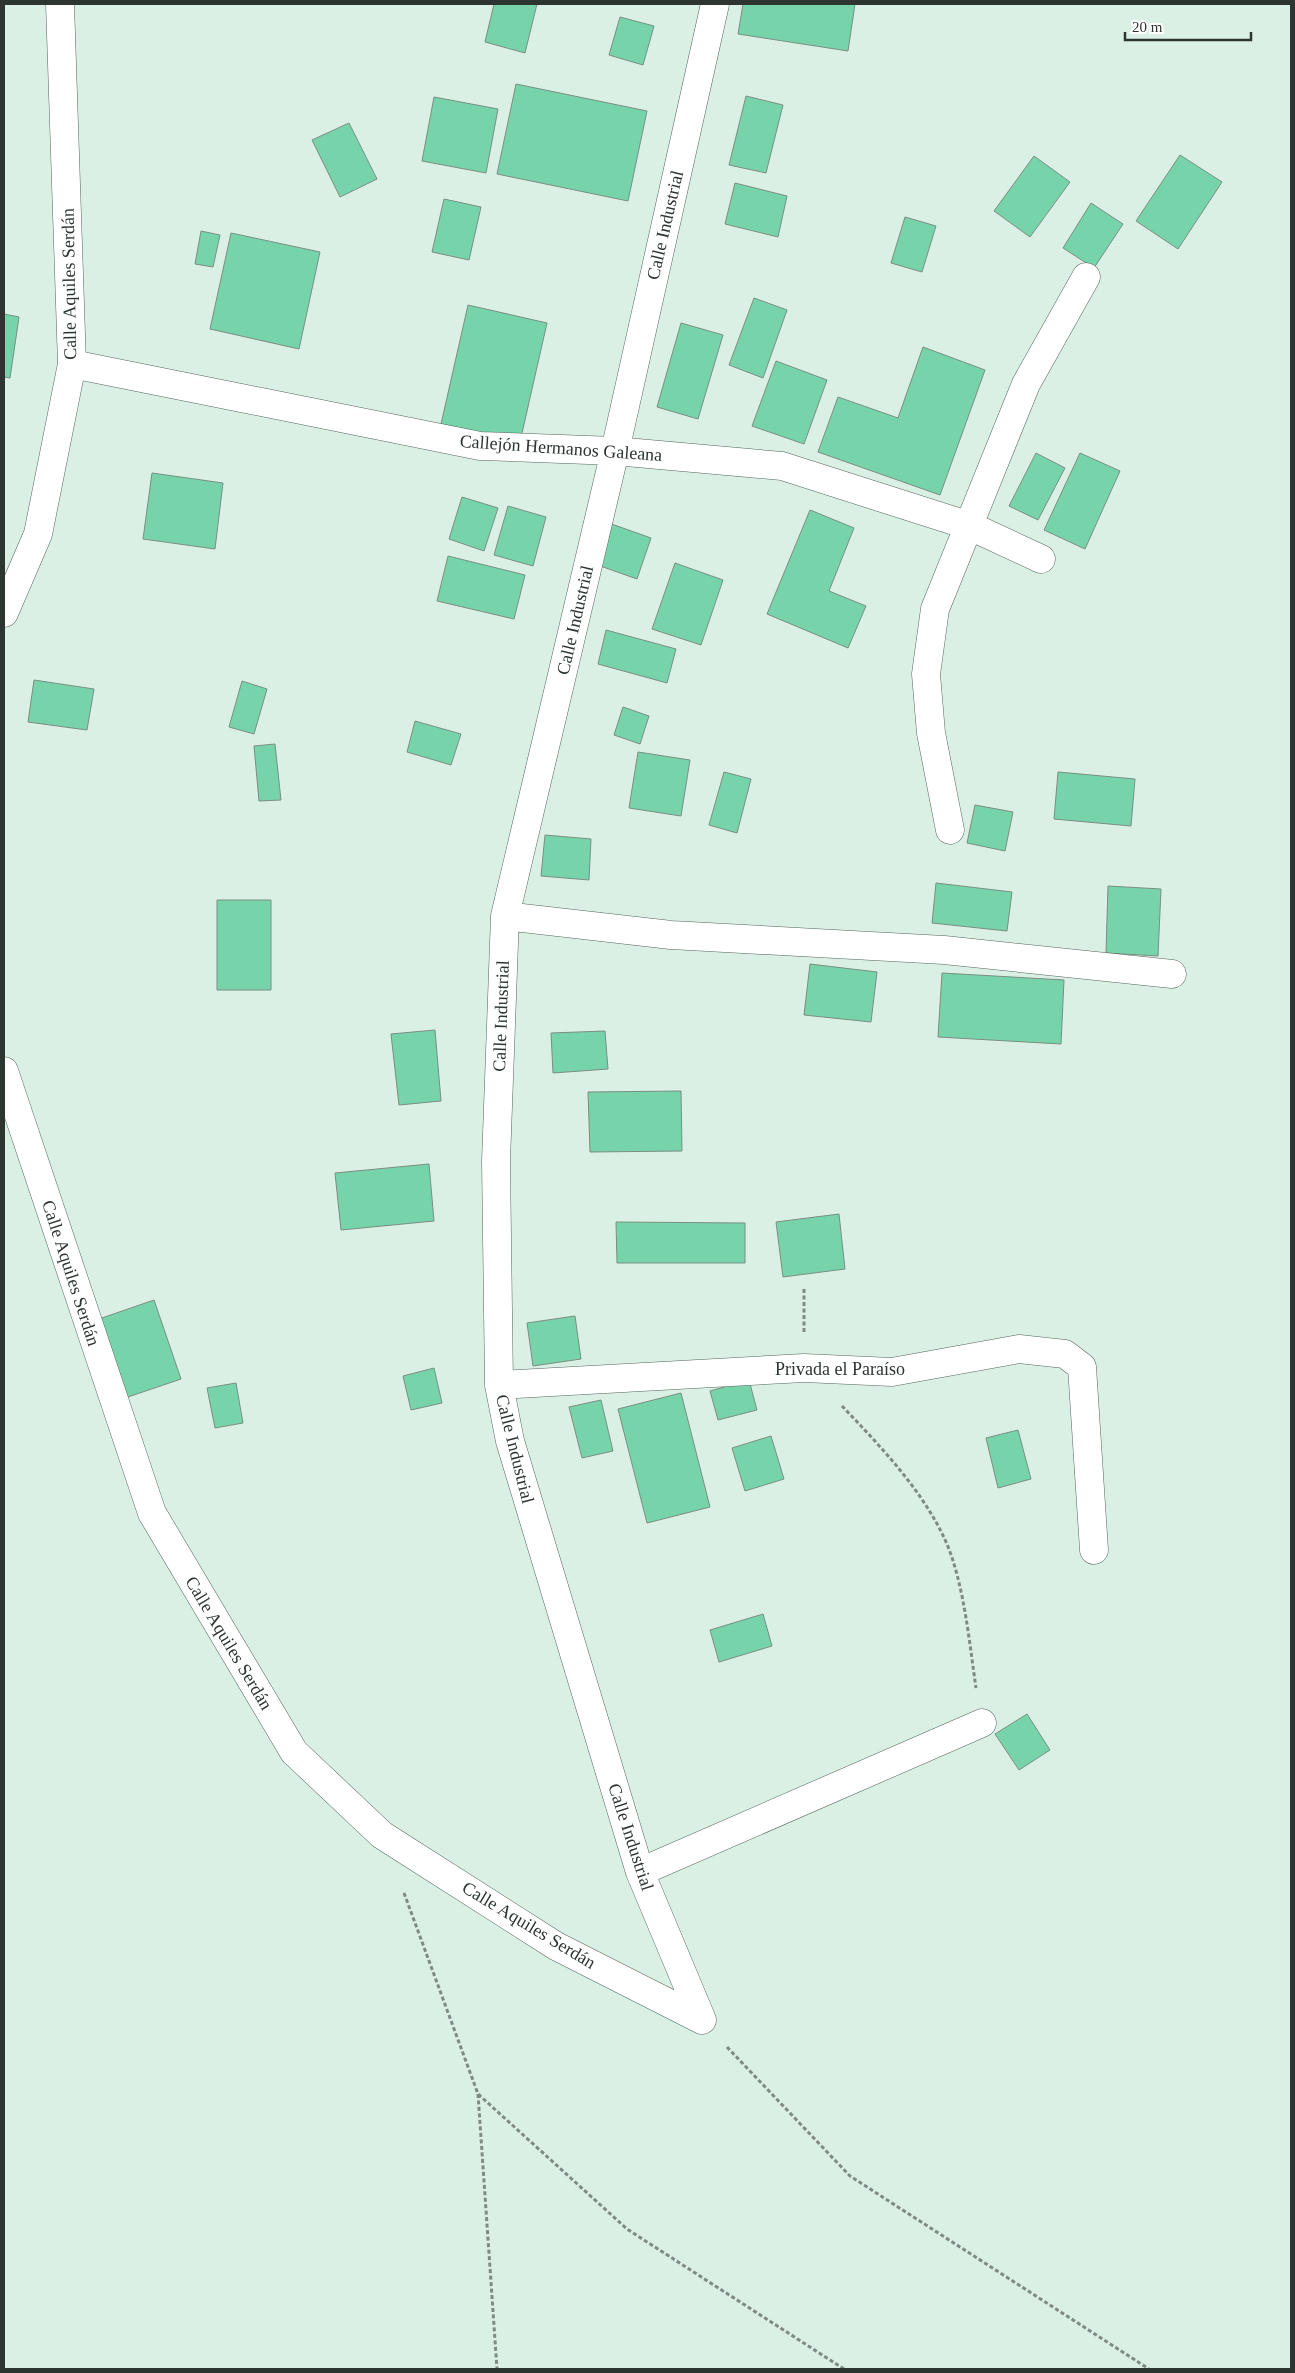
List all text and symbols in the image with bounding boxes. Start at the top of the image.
scale bar [1125,10,1251,42]
text: 20 m [1132,19,1163,35]
street label: Calle Industrial [643,168,687,282]
street label: Calle Aquiles Serdán [58,208,80,360]
street label: Callejón Hermanos Galeana [459,431,663,465]
street label: Calle Industrial [553,563,597,677]
street label: Calle Industrial [489,960,513,1072]
street label: Calle Aquiles Serdán [38,1198,104,1348]
street label: Privada el Paraíso [775,1359,905,1379]
street label: Calle Industrial [492,1392,538,1506]
street label: Calle Aquiles Serdán [181,1573,277,1713]
street label: Calle Industrial [604,1781,658,1893]
street label: Calle Aquiles Serdán [459,1877,599,1973]

